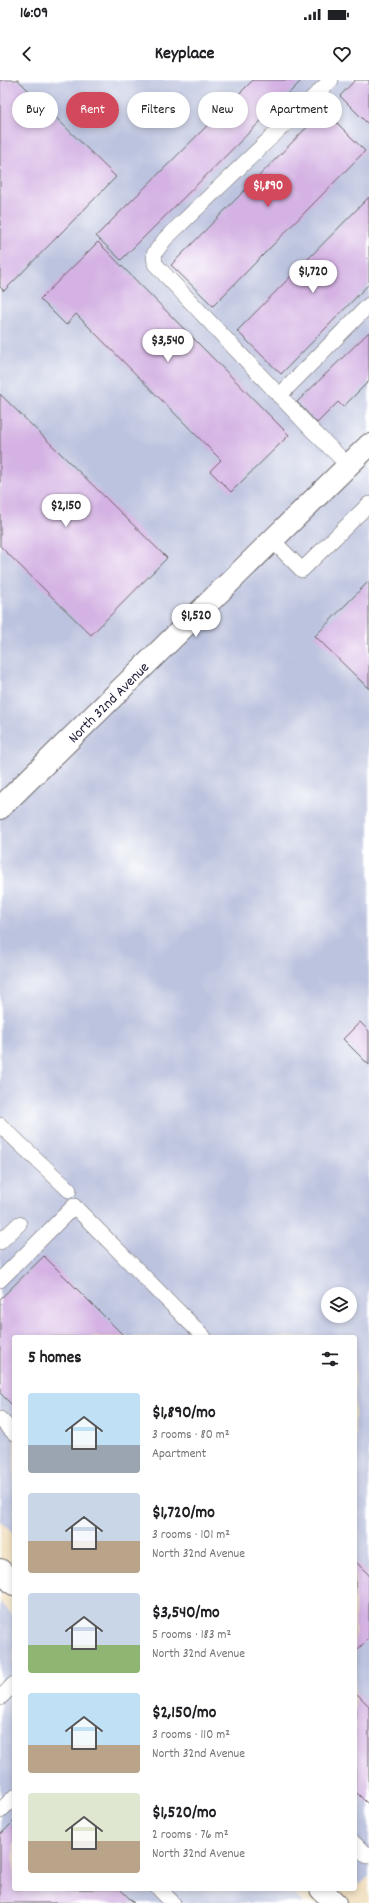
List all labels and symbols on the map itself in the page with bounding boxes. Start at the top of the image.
pin: $1,890 [235,174,301,208]
pin: $1,720 [280,260,346,294]
pin: $3,540 [135,329,201,363]
pin: $2,150 [33,494,99,528]
pin: $1,520 [163,604,229,638]
street label: North 32nd Avenue [64,657,155,749]

